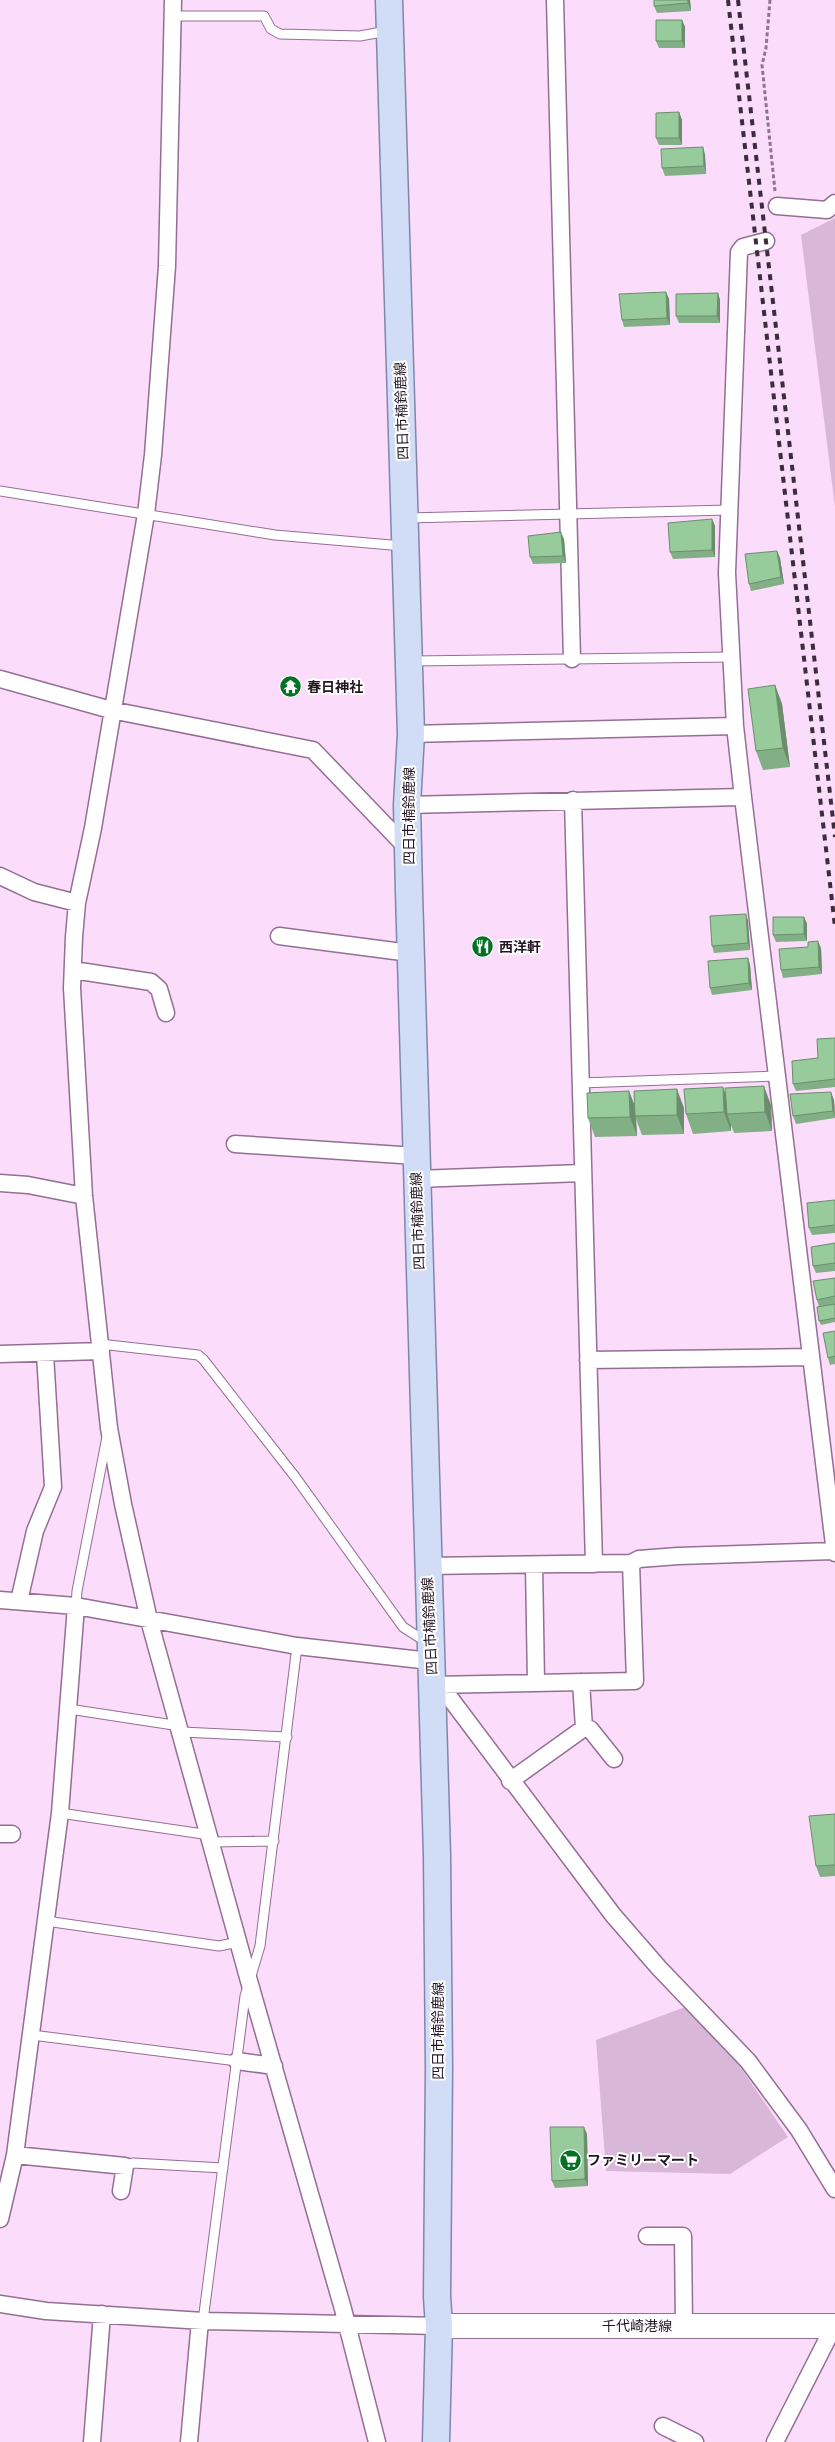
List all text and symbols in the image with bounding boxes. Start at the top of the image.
street label: 四日市楠鈴鹿線 [392,362,412,460]
temple icon: 春日神社 [279,675,303,699]
place label: 春日神社 [307,679,363,696]
street label: 四日市楠鈴鹿線 [401,767,418,865]
restaurant icon: 西洋軒 [471,935,495,959]
place label: 西洋軒 [499,939,541,956]
street label: 四日市楠鈴鹿線 [408,1172,428,1270]
street label: 四日市楠鈴鹿線 [419,1577,441,1675]
street label: 四日市楠鈴鹿線 [430,1982,447,2080]
supermarket icon: ファミリーマート [559,2148,583,2172]
place label: ファミリーマート [587,2152,699,2169]
street label: 千代崎港線 [602,2318,672,2335]

